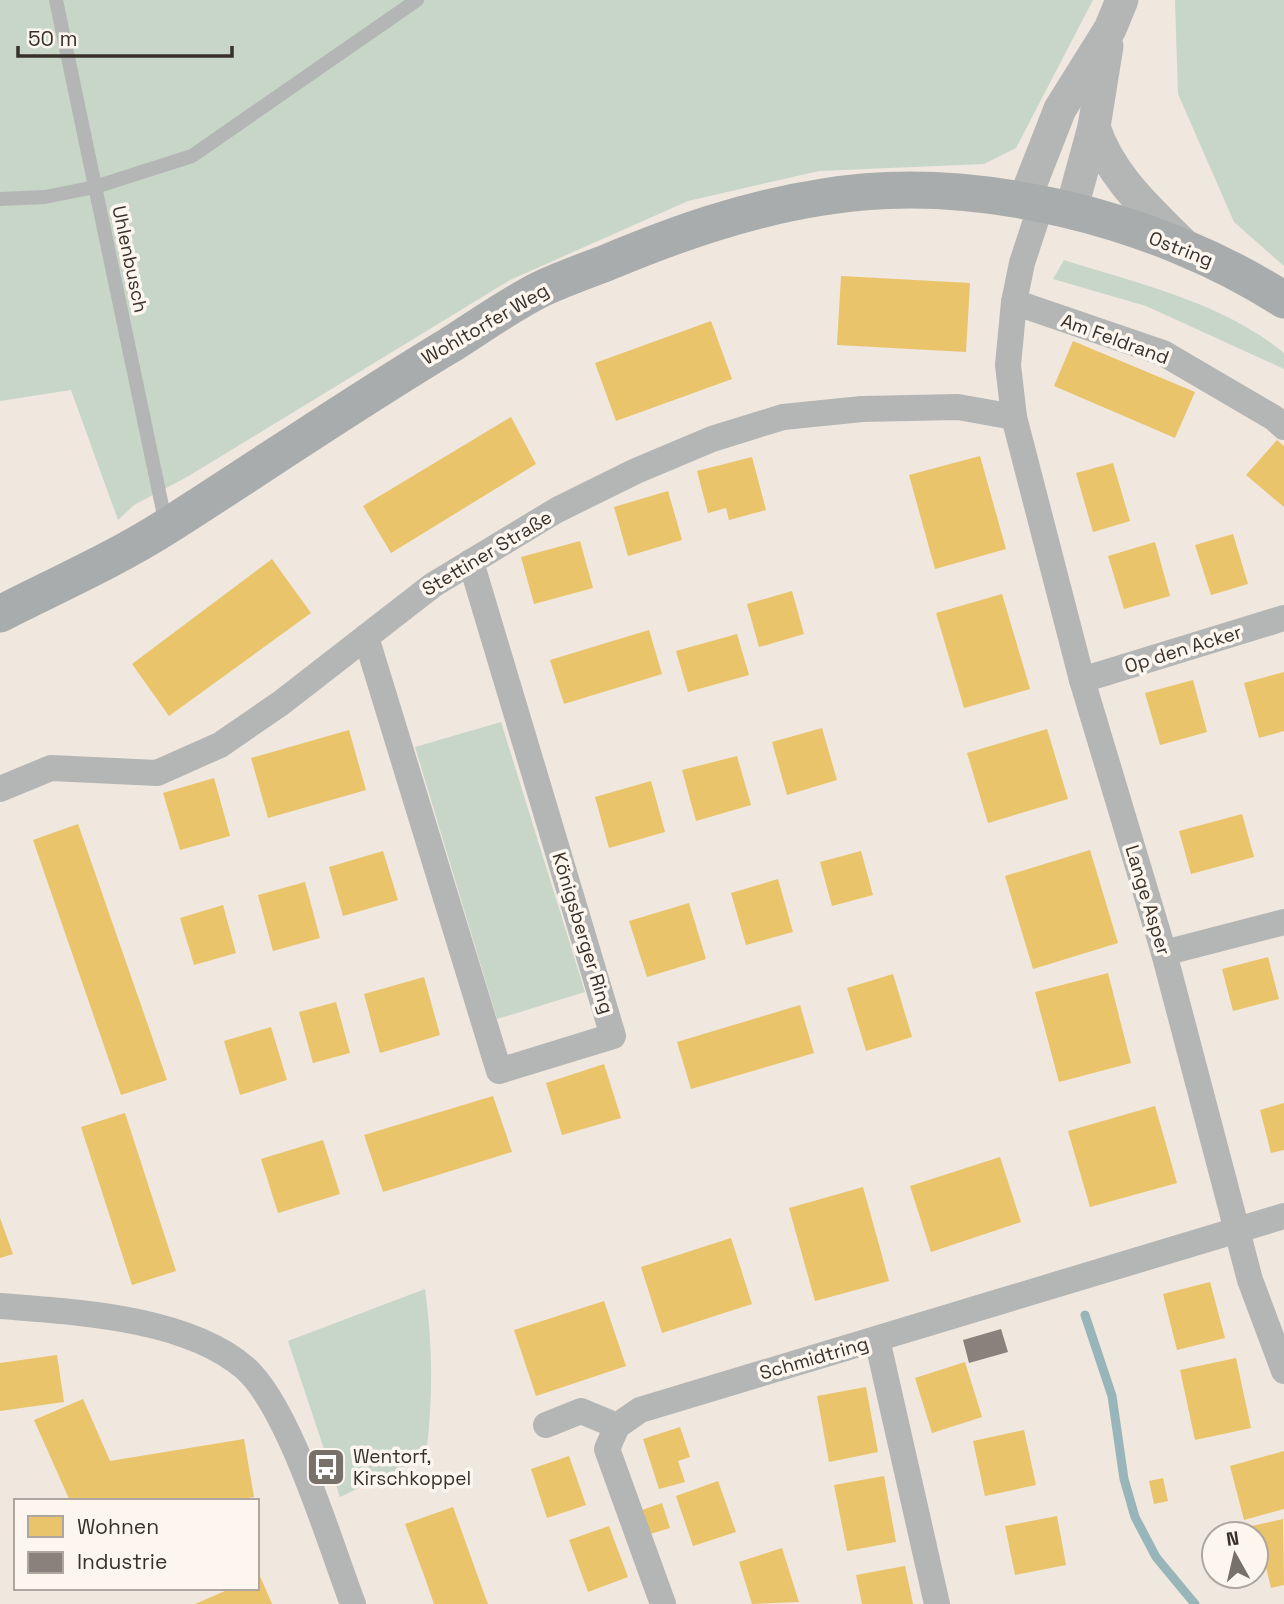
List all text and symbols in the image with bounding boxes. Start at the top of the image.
scale bar [18,14,231,58]
text: 50 m [28,25,78,52]
street label: Uhlenbusch [106,203,154,315]
street label: Ostring [1145,225,1217,273]
street label: Wohltorfer Weg [417,278,553,370]
street label: Am Feldrand [1058,308,1172,370]
street label: Stettiner Straße [418,504,556,602]
street label: Op den Acker [1121,619,1245,679]
street label: Lange Asper [1119,842,1177,958]
street label: Königsberger Ring [547,849,619,1017]
street label: Schmidtring [757,1331,871,1385]
place label: Wentorf, Kirschkoppel [353,1444,471,1491]
bus stop icon: Wentorf, Kirschkoppel [305,1446,347,1488]
legend [14,1499,259,1590]
text: Wohnen [77,1513,159,1540]
north arrow [1200,1520,1270,1590]
text: N [1225,1525,1241,1552]
text: Industrie [77,1548,167,1575]

